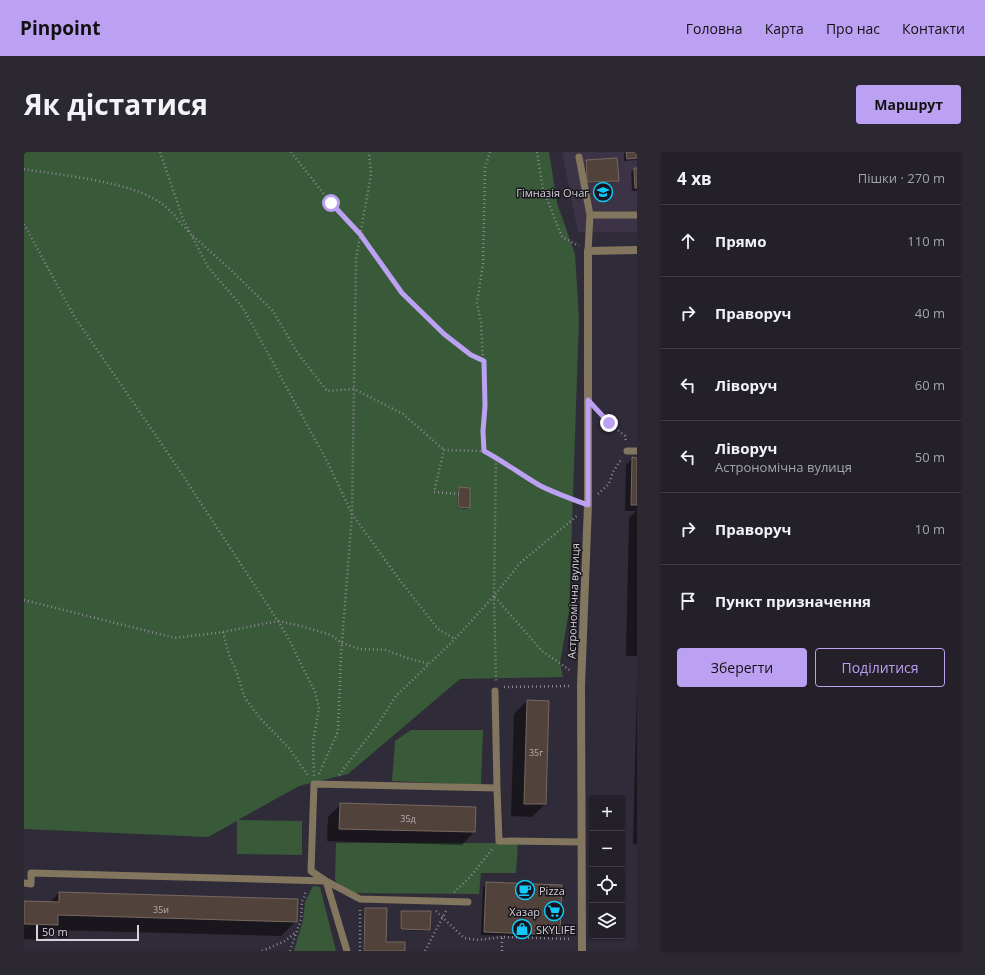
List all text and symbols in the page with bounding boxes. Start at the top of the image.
text: Pinpoint [20,15,101,41]
text: Головна [686,19,743,38]
text: Карта [765,19,804,38]
text: Про нас [826,19,880,38]
text: Контакти [902,19,965,38]
text: Як дістатися [24,85,208,123]
button: Маршрут [856,85,961,124]
text: 4 хв [677,167,712,190]
text: Пішки · 270 m [858,169,945,187]
school or university icon: Гімназія Очаг [592,181,614,203]
place label: Гімназія Очаг [516,185,589,200]
route start [322,194,340,212]
icon: ahead [677,230,699,252]
text: Прямо [715,231,767,251]
text: 110 m [907,232,945,250]
icon: right [677,302,699,324]
text: Праворуч [715,303,791,323]
text: 40 m [915,304,945,322]
icon: left [677,374,699,396]
text: Ліворуч [715,375,777,395]
text: 60 m [915,376,945,394]
route end [600,414,618,432]
text: Ліворуч [715,438,777,458]
icon: left [677,446,699,468]
text: 50 m [915,448,945,466]
text: Астрономічна вулиця [715,458,852,476]
icon: right [677,518,699,540]
text: Праворуч [715,519,791,539]
text: 10 m [915,520,945,538]
street label: Астрономічна вулиця [563,543,583,659]
icon: arrive [677,590,699,612]
text: Пункт призначення [715,591,871,611]
button: Зберегти [677,648,807,687]
button: Поділитися [815,648,945,687]
house number: 35г [529,746,543,759]
map controls [589,795,625,939]
button: + [589,795,625,831]
house number: 35д [400,812,416,825]
button: − [589,831,625,867]
button: locate [589,867,625,903]
cafe icon: Pizza [514,879,536,901]
place label: Pizza [539,883,565,898]
supermarket icon: Хазар [543,900,565,922]
house number: 35и [153,903,169,916]
button: layers [589,903,625,939]
place label: Хазар [509,904,540,919]
shop icon: SKYLIFE [511,918,533,940]
place label: SKYLIFE [536,922,576,937]
scale bar [36,923,139,942]
text: 50 m [42,924,68,939]

